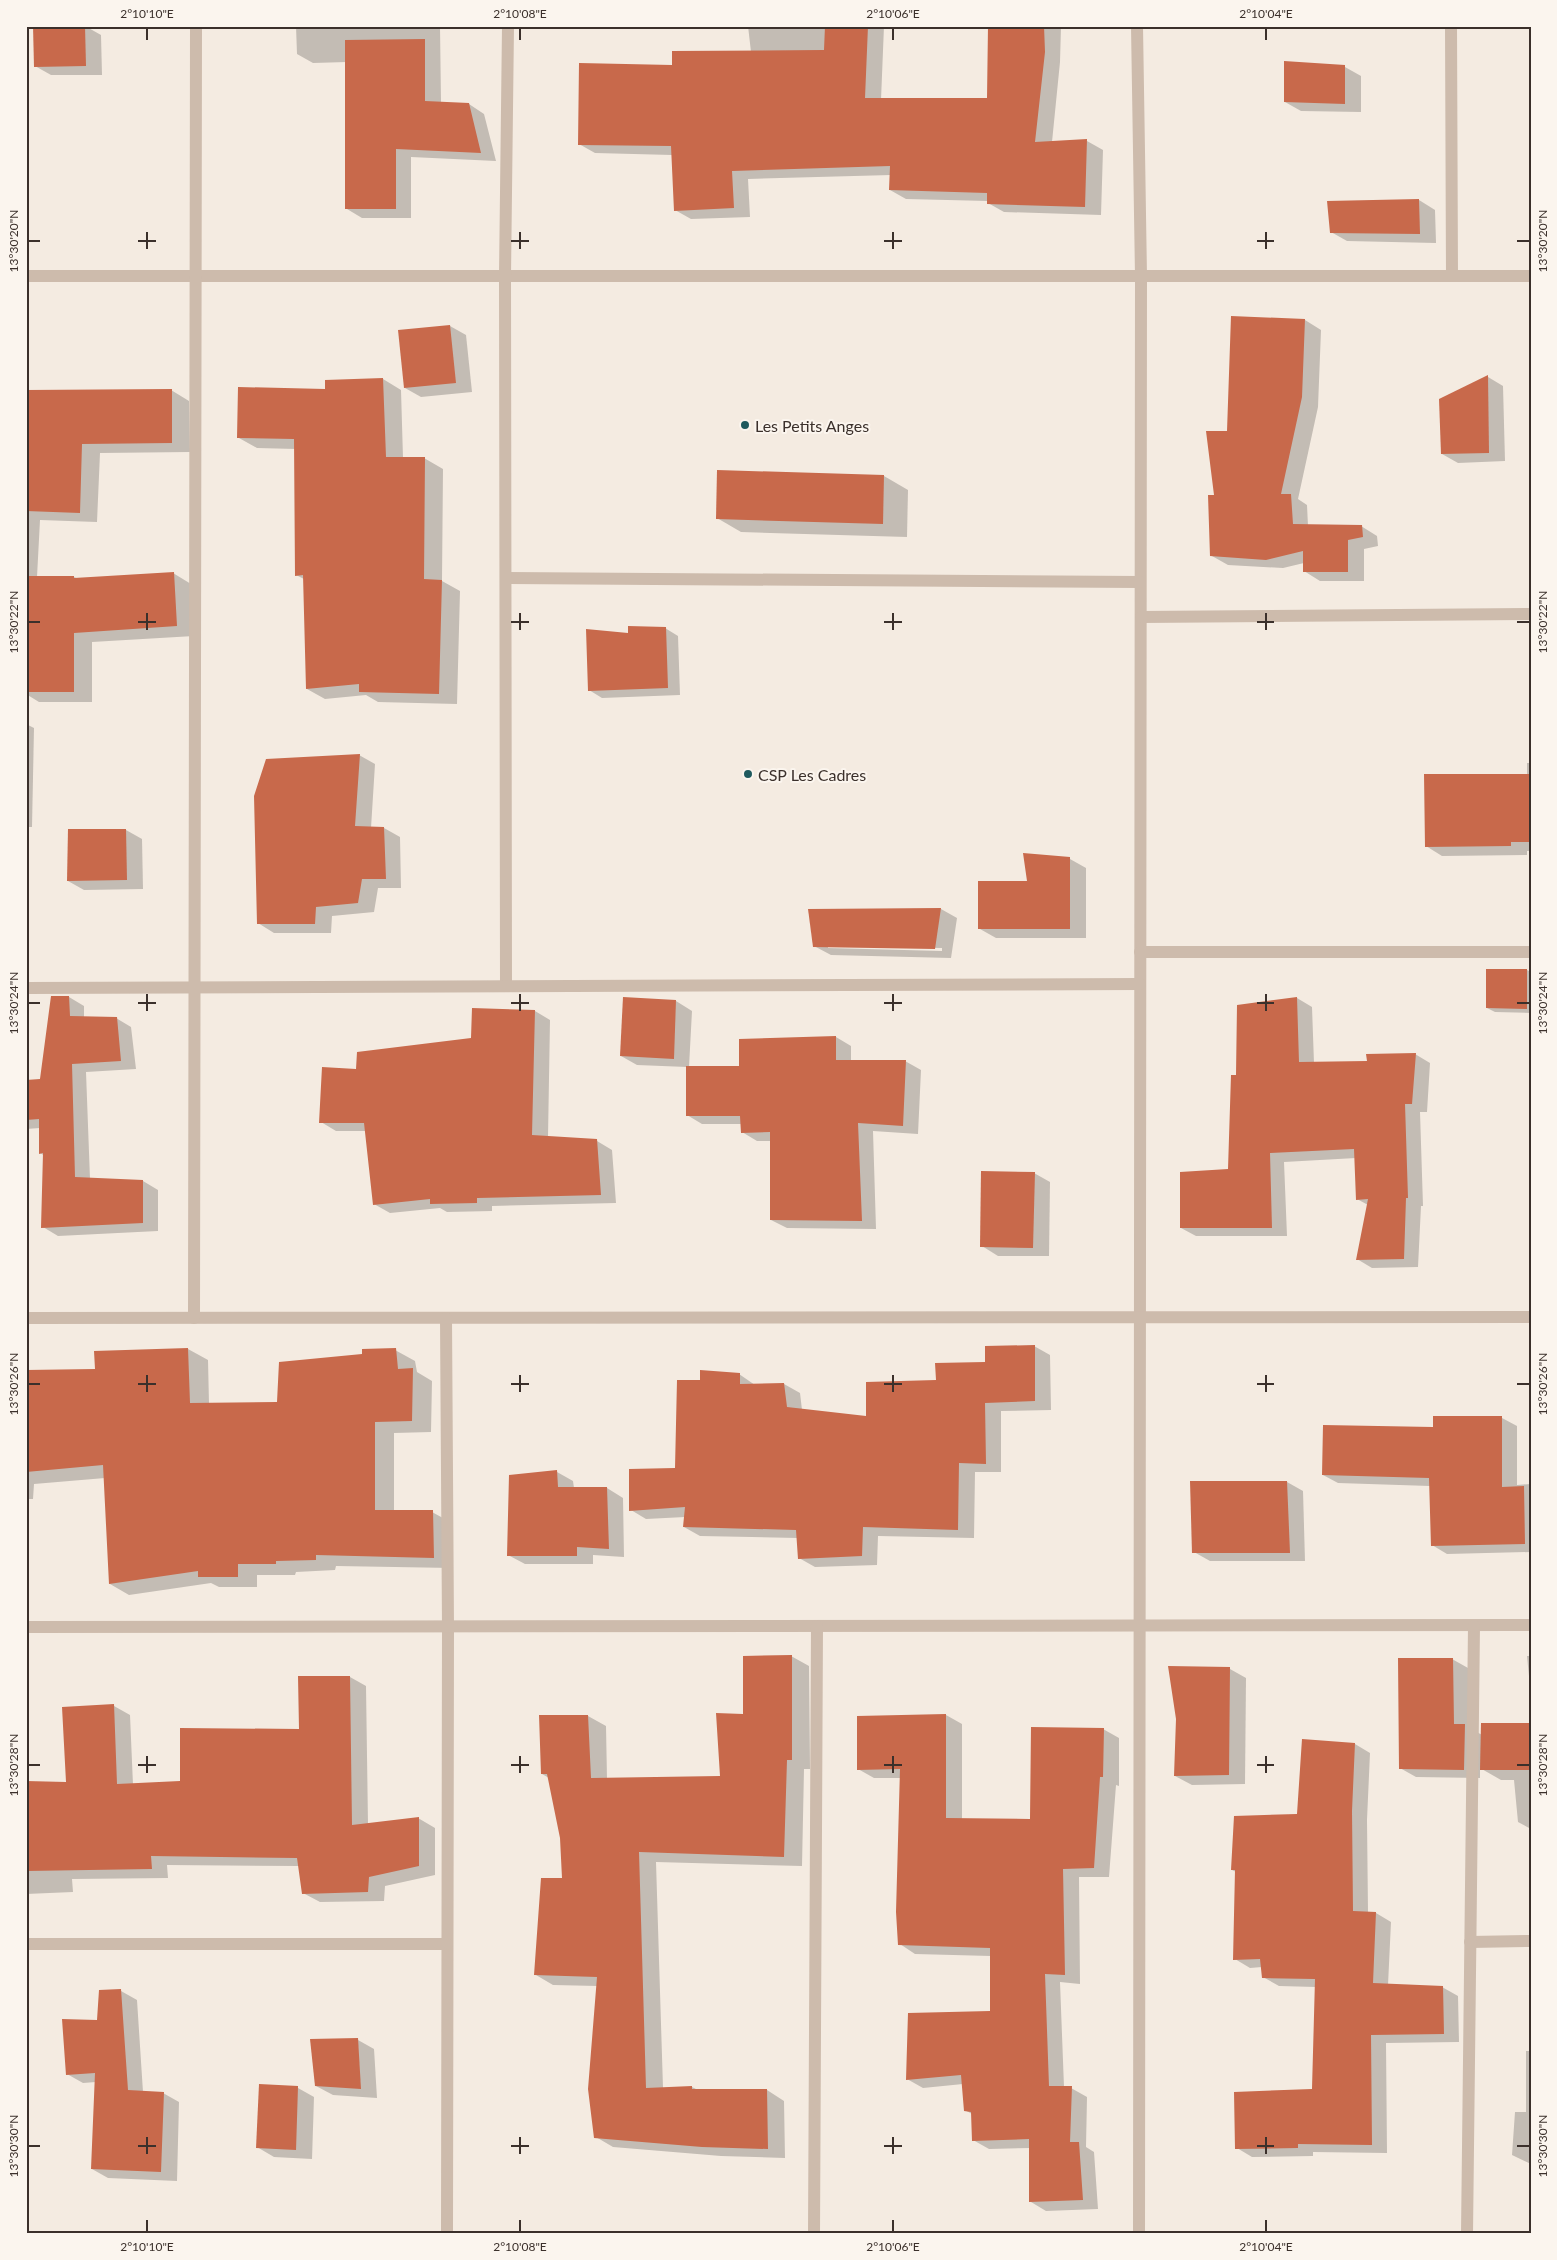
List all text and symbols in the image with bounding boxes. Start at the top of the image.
text: 2°10'10"E [120,6,174,21]
text: 2°10'08"E [493,6,547,21]
text: 2°10'06"E [866,6,920,21]
text: 2°10'04"E [1239,6,1293,21]
text: 13°30'20"N [6,210,21,272]
text: 13°30'20"N [1535,210,1550,272]
place label: Les Petits Anges [755,416,869,435]
marker: Les Petits Anges [739,419,751,431]
text: 13°30'22"N [6,591,21,653]
text: 13°30'22"N [1535,591,1550,653]
place label: CSP Les Cadres [758,765,866,784]
marker: CSP Les Cadres [742,768,754,780]
text: 13°30'24"N [6,972,21,1034]
text: 13°30'24"N [1535,972,1550,1034]
text: 13°30'26"N [6,1353,21,1415]
text: 13°30'26"N [1535,1353,1550,1415]
text: 13°30'28"N [6,1734,21,1796]
text: 13°30'28"N [1535,1734,1550,1796]
text: 13°30'30"N [6,2115,21,2177]
text: 13°30'30"N [1535,2115,1550,2177]
text: 2°10'10"E [120,2239,174,2254]
text: 2°10'08"E [493,2239,547,2254]
text: 2°10'06"E [866,2239,920,2254]
text: 2°10'04"E [1239,2239,1293,2254]

